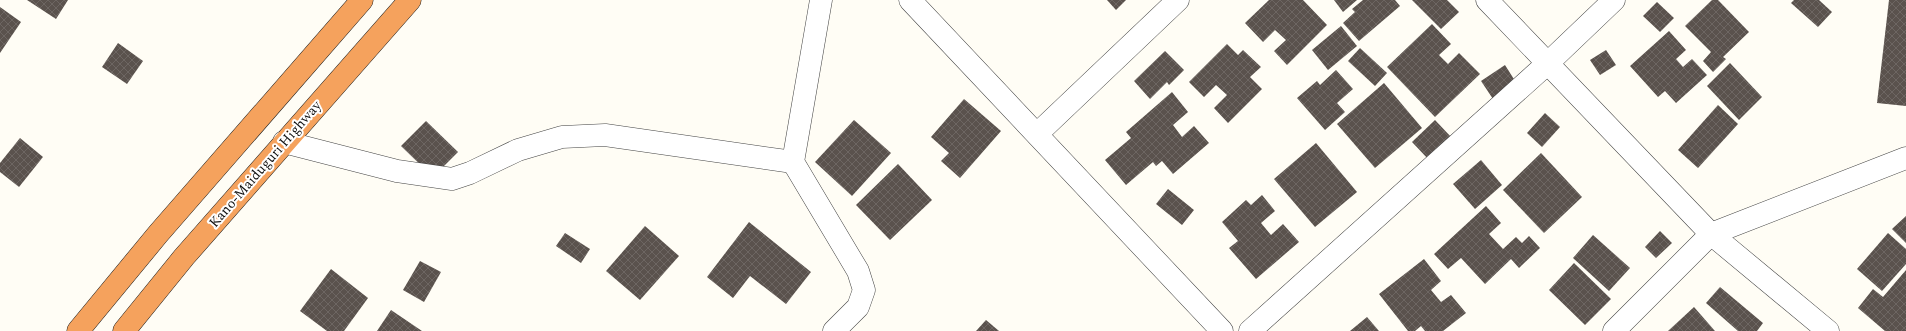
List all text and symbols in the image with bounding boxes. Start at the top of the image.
street label: Kano-Maiduguri Highway [204,95,327,232]

